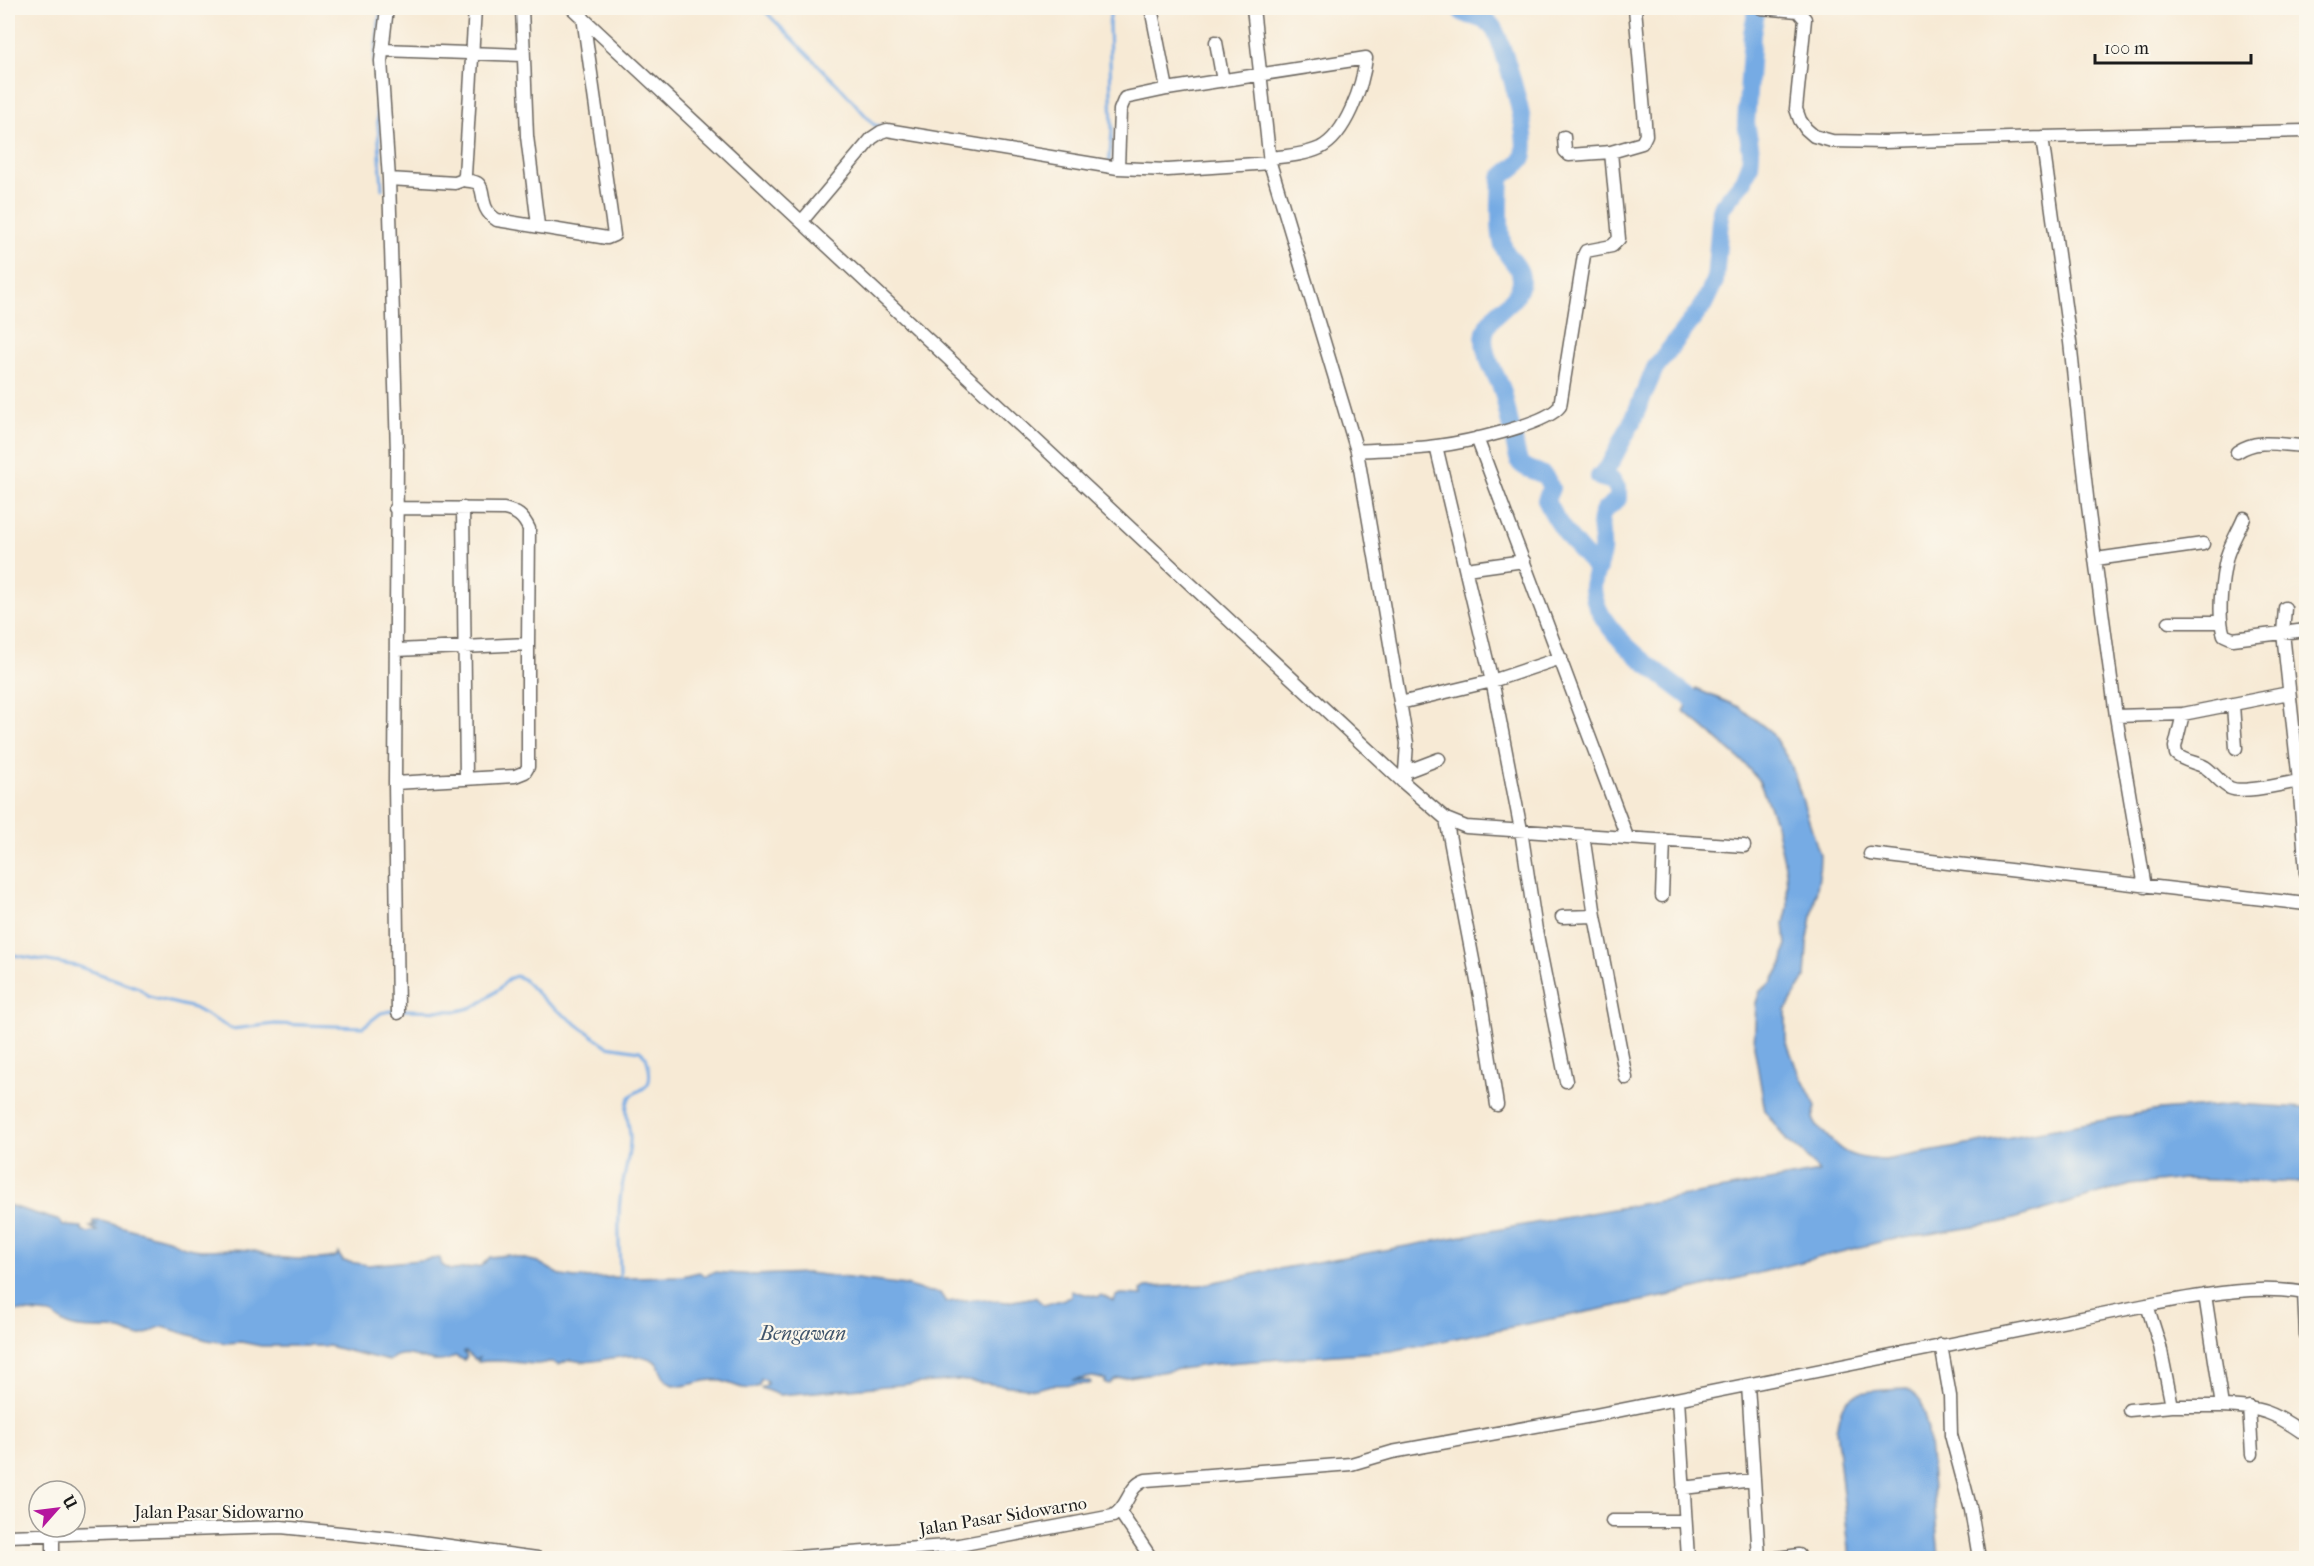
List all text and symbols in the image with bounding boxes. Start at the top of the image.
scale bar [2095,27,2251,65]
text: 100 m [2104,38,2149,59]
water label: Bengawan [759,1322,846,1345]
north arrow [27,1479,87,1539]
text: U [58,1491,81,1513]
street label: Jalan Pasar Sidowarno [916,1493,1088,1540]
street label: Jalan Pasar Sidowarno [132,1502,304,1523]

